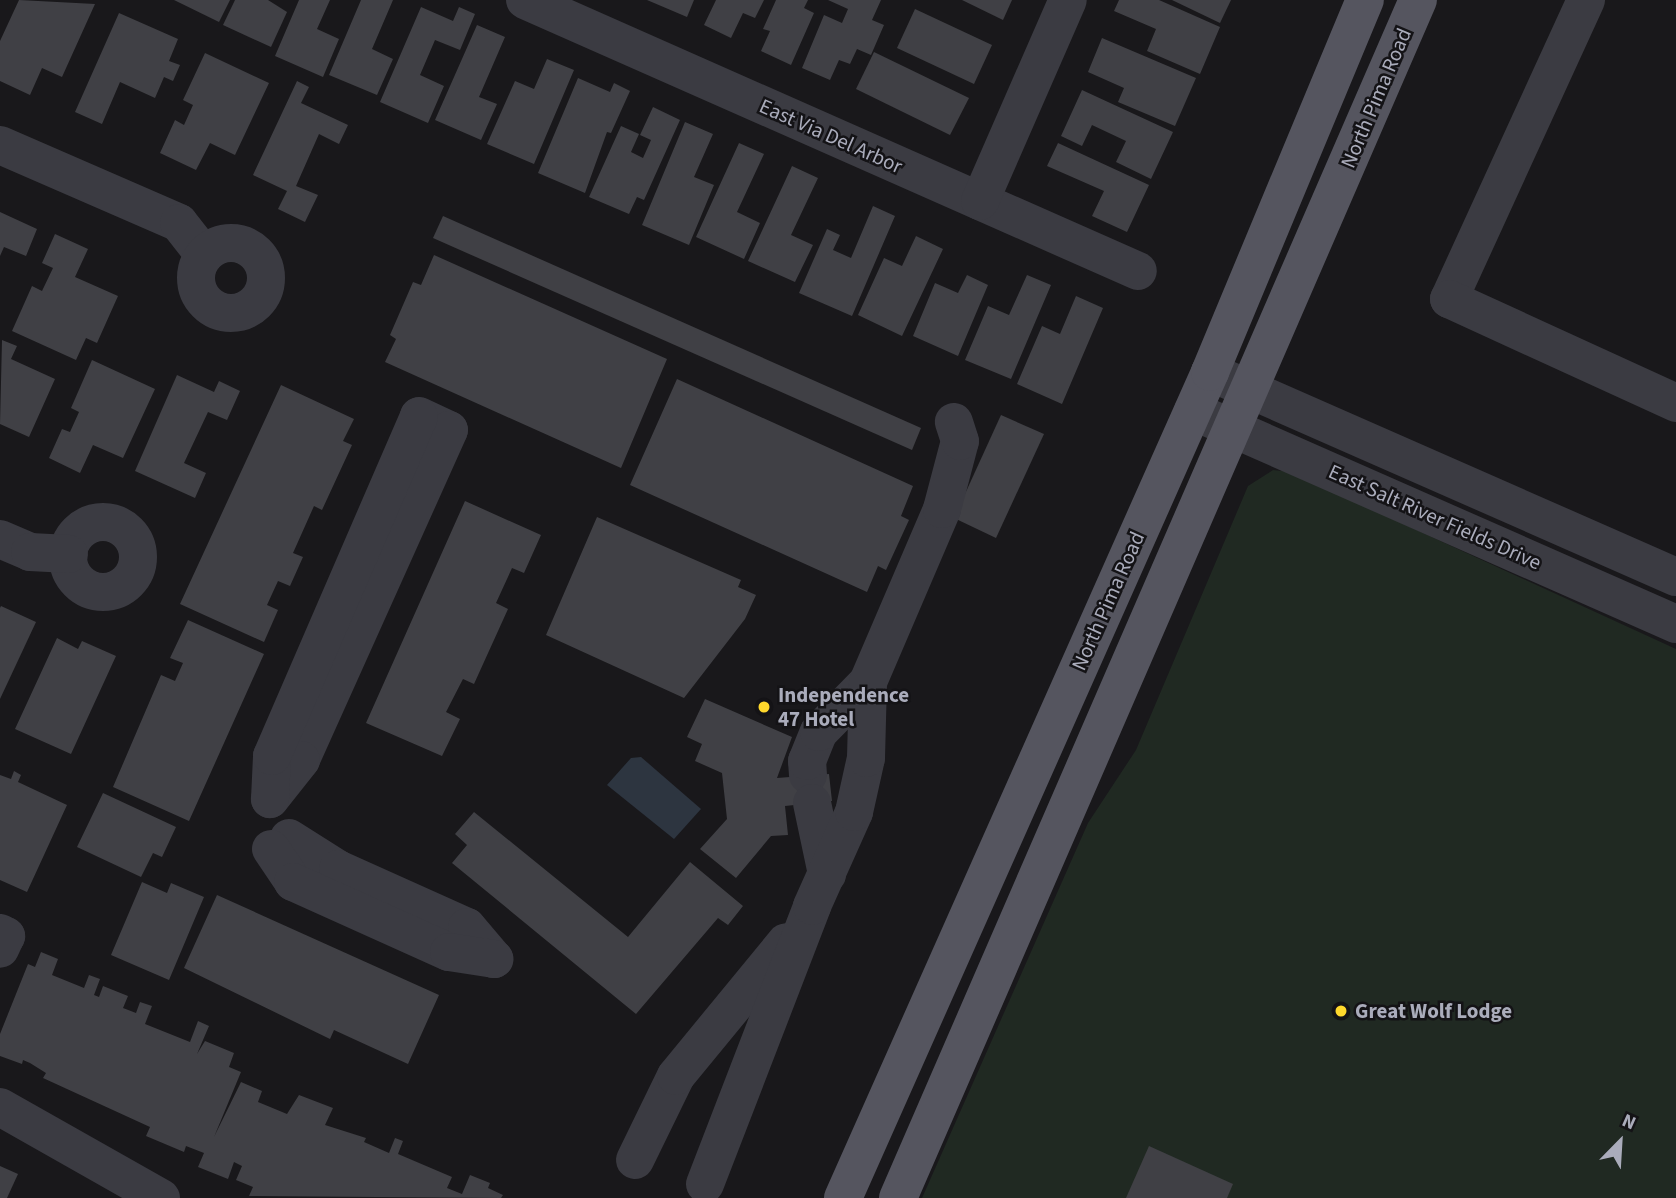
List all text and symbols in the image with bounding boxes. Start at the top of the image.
street label: North Pima Road [1335,24,1417,172]
street label: East Via Del Arbor [756,93,906,179]
street label: East Salt River Fields Drive [1325,459,1545,575]
street label: North Pima Road [1066,528,1150,674]
place label: Independence 47 Hotel [778,682,909,732]
marker: Independence 47 Hotel [756,699,772,715]
place label: Great Wolf Lodge [1355,998,1512,1024]
marker: Great Wolf Lodge [1333,1003,1349,1019]
north arrow [1585,1107,1655,1177]
text: N [1617,1107,1640,1137]

